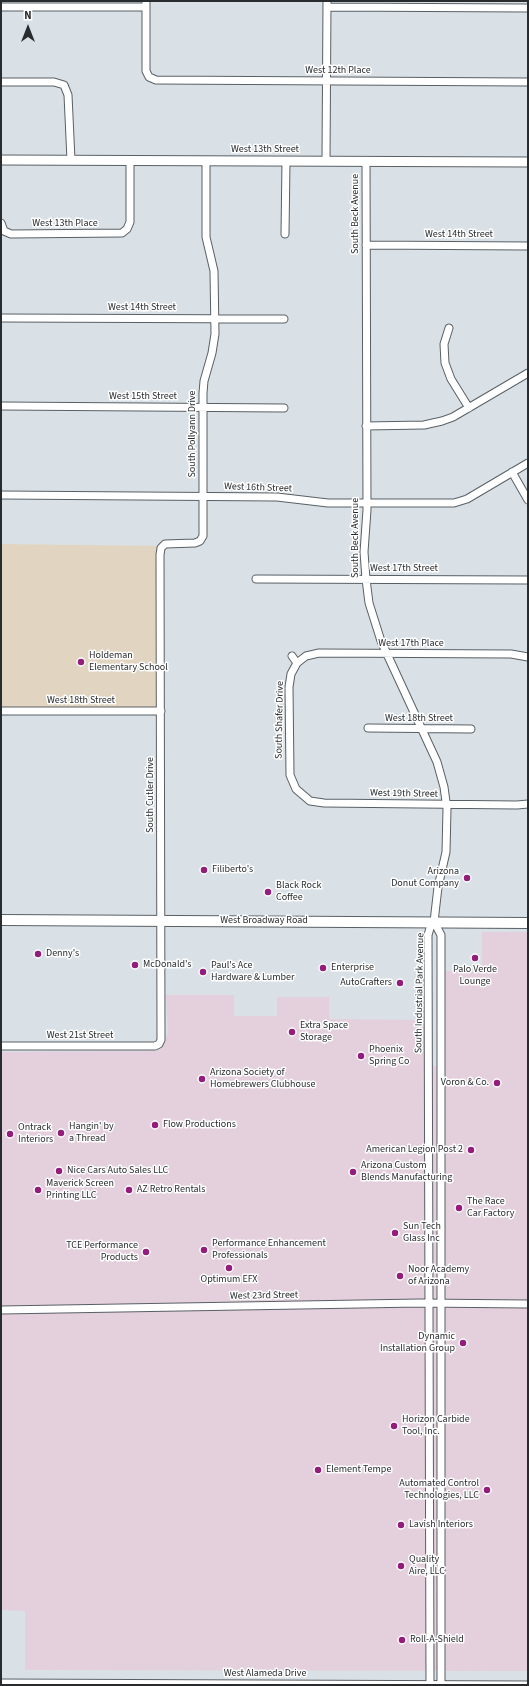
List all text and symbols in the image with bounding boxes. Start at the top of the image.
north arrow [8,8,48,48]
text: N [24,8,32,23]
street label: West 12th Place [305,65,371,77]
street label: West 13th Street [231,144,299,156]
street label: South Beck Avenue [350,174,362,254]
street label: West 13th Place [32,218,98,230]
street label: West 14th Street [425,229,493,241]
street label: West 14th Street [108,302,176,314]
street label: South Pollyann Drive [187,390,199,478]
street label: West 15th Street [109,391,177,403]
street label: West 16th Street [224,481,292,495]
street label: South Beck Avenue [350,498,362,578]
street label: West 17th Street [370,563,438,575]
street label: West 17th Place [378,638,444,650]
place label: Holdeman Elementary School [89,650,168,674]
marker: Holdeman Elementary School [76,657,86,667]
street label: South Shafer Drive [273,681,287,759]
street label: West 18th Street [47,695,115,707]
street label: West 18th Street [385,713,453,725]
street label: South Cutler Drive [145,757,157,833]
street label: West 19th Street [370,787,438,801]
place label: Filiberto's [212,864,253,876]
marker: Filiberto's [199,865,209,875]
place label: Arizona Donut Company [391,866,459,890]
marker: Arizona Donut Company [462,873,472,883]
place label: Black Rock Coffee [276,880,321,904]
marker: Black Rock Coffee [263,887,273,897]
street label: West Broadway Road [220,915,308,927]
street label: South Industrial Park Avenue [413,933,427,1053]
place label: Denny's [46,948,79,960]
marker: Denny's [33,949,43,959]
marker: Palo Verde Lounge [470,953,480,963]
place label: McDonald's [143,959,191,971]
marker: McDonald's [130,960,140,970]
place label: Paul's Ace Hardware & Lumber [211,960,294,984]
place label: Enterprise [331,962,374,974]
marker: Enterprise [318,963,328,973]
place label: Palo Verde Lounge [453,964,497,988]
marker: Paul's Ace Hardware & Lumber [198,967,208,977]
place label: AutoCrafters [340,977,392,989]
marker: AutoCrafters [395,978,405,988]
place label: Extra Space Storage [300,1020,348,1044]
marker: Extra Space Storage [287,1027,297,1037]
street label: West 21st Street [47,1030,113,1042]
place label: Phoenix Spring Co [369,1044,409,1068]
marker: Phoenix Spring Co [356,1051,366,1061]
place label: Arizona Society of Homebrewers Clubhouse [210,1067,316,1090]
marker: Arizona Society of Homebrewers Clubhouse [197,1074,207,1084]
place label: Voron & Co. [441,1077,489,1089]
marker: Voron & Co. [492,1078,502,1088]
place label: Flow Productions [163,1119,236,1131]
marker: Flow Productions [150,1120,160,1130]
place label: Hangin' by a Thread [69,1121,114,1144]
place label: Ontrack Interiors [18,1122,53,1146]
marker: Hangin' by a Thread [56,1128,66,1138]
marker: Ontrack Interiors [5,1129,15,1139]
place label: American Legion Post 2 [366,1144,463,1156]
marker: American Legion Post 2 [466,1145,476,1155]
place label: Arizona Custom Blends Manufacturing [361,1160,452,1184]
place label: Nice Cars Auto Sales LLC [67,1165,168,1177]
marker: Nice Cars Auto Sales LLC [54,1166,64,1176]
marker: Arizona Custom Blends Manufacturing [348,1167,358,1177]
place label: Maverick Screen Printing LLC [46,1178,114,1202]
place label: AZ Retro Rentals [137,1184,205,1196]
marker: Maverick Screen Printing LLC [33,1185,43,1195]
marker: AZ Retro Rentals [124,1185,134,1195]
place label: The Race Car Factory [467,1196,514,1220]
marker: The Race Car Factory [454,1203,464,1213]
place label: Sun Tech Glass Inc [403,1221,441,1244]
marker: Sun Tech Glass Inc [390,1228,400,1238]
place label: Performance Enhancement Professionals [212,1238,326,1262]
place label: TCE Performance Products [66,1240,138,1264]
marker: Performance Enhancement Professionals [199,1245,209,1255]
marker: TCE Performance Products [141,1247,151,1257]
marker: Optimum EFX [224,1263,234,1273]
place label: Noor Academy of Arizona [408,1264,469,1288]
marker: Noor Academy of Arizona [395,1271,405,1281]
place label: Optimum EFX [201,1274,257,1286]
street label: West 23rd Street [230,1289,298,1303]
place label: Dynamic Installation Group [380,1331,455,1354]
marker: Dynamic Installation Group [458,1338,468,1348]
place label: Horizon Carbide Tool, Inc. [402,1414,470,1438]
marker: Horizon Carbide Tool, Inc. [389,1421,399,1431]
place label: Element Tempe [326,1464,391,1476]
marker: Element Tempe [313,1465,323,1475]
place label: Automated Control Technologies, LLC [399,1478,479,1502]
marker: Automated Control Technologies, LLC [482,1485,492,1495]
place label: Lavish Interiors [409,1519,473,1531]
marker: Lavish Interiors [396,1520,406,1530]
place label: Quality Aire, LLC [409,1554,445,1578]
marker: Quality Aire, LLC [396,1561,406,1571]
place label: Roll-A-Shield [410,1634,464,1646]
marker: Roll-A-Shield [397,1635,407,1645]
street label: West Alameda Drive [224,1668,306,1680]

